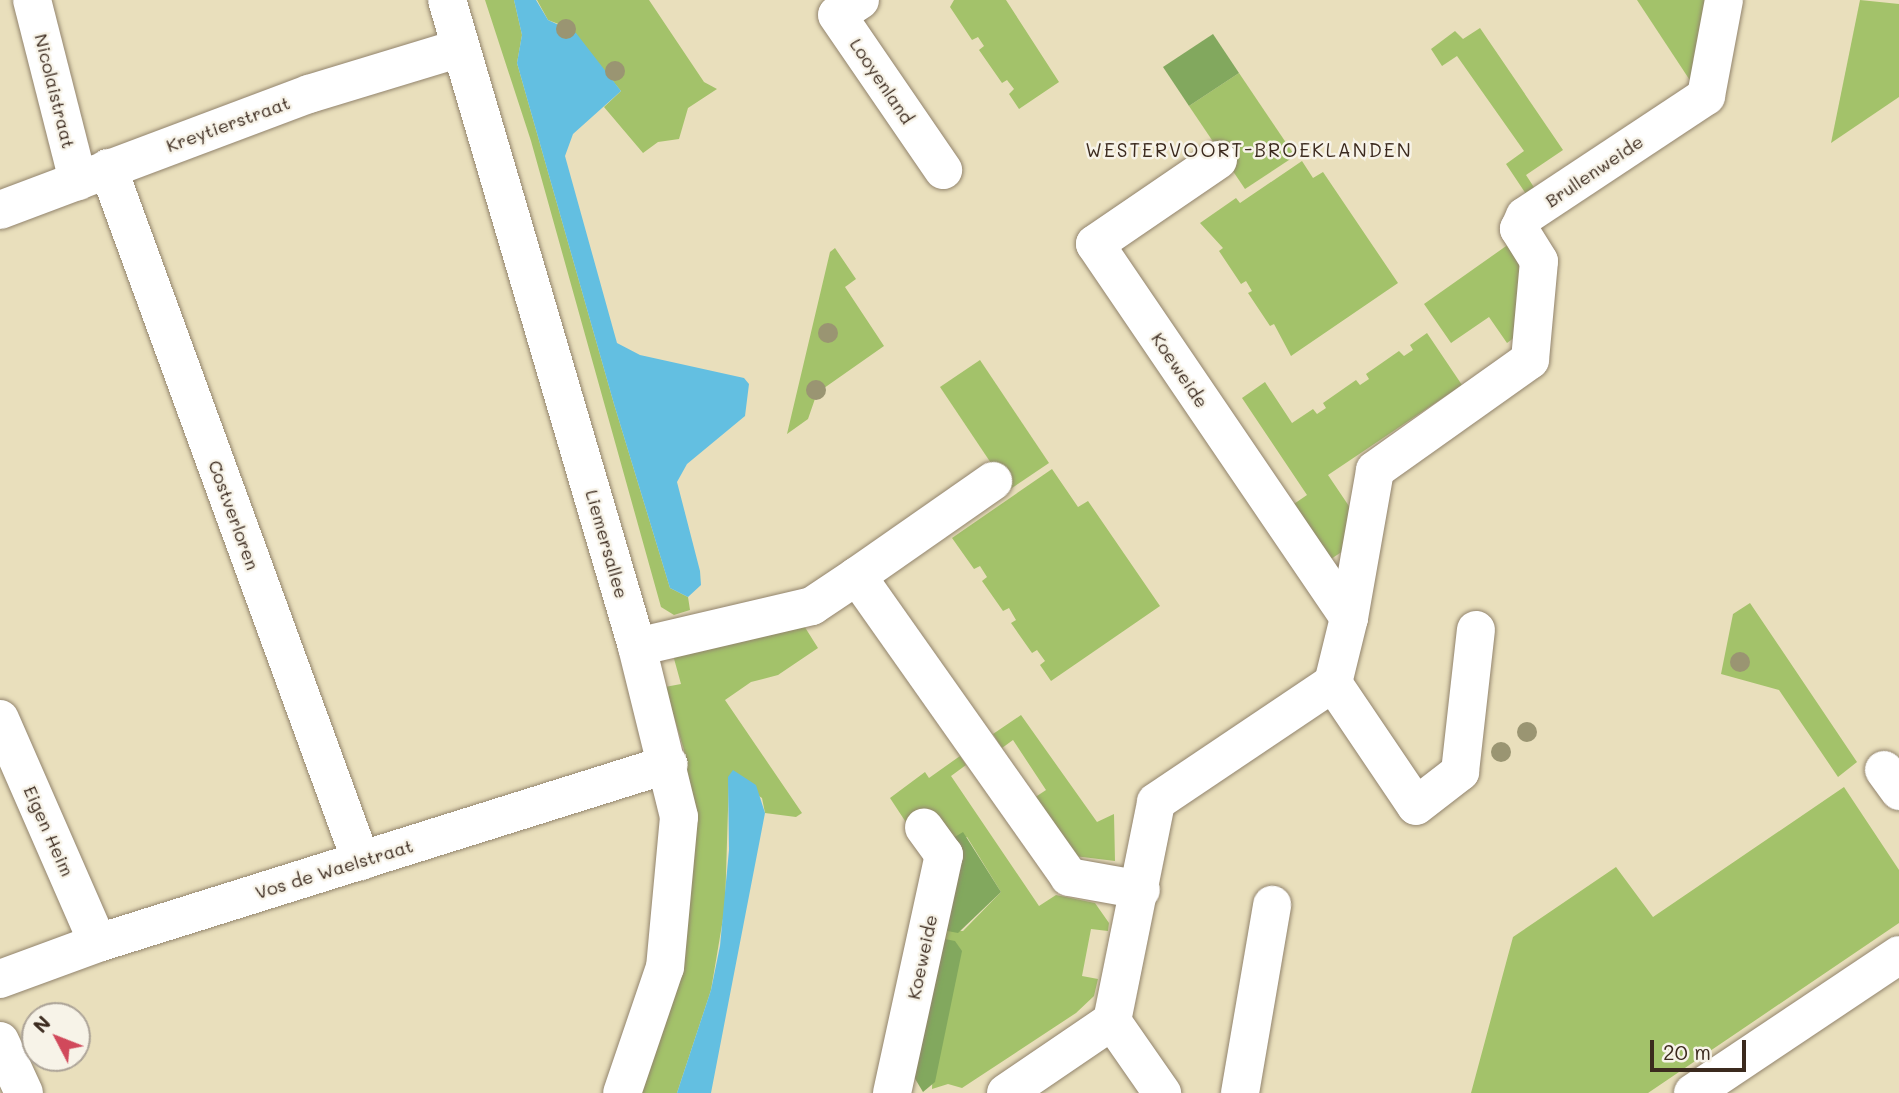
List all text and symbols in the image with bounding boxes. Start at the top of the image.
street label: Nicolaistraat [30,31,80,151]
street label: Looyenland [846,34,918,128]
street label: Kreytierstraat [163,92,293,156]
street label: Brullenweide [1541,130,1647,212]
district label: WESTERVOORT-BROEKLANDEN [1088,139,1410,161]
street label: Koeweide [1147,328,1213,412]
street label: Costverloren [204,457,264,573]
street label: Liemersallee [581,487,633,601]
street label: Eigen Heim [19,782,79,880]
street label: Vos de Waelstraat [253,835,415,903]
street label: Koeweide [903,913,941,1001]
north arrow [21,1002,91,1072]
text: N [27,1010,56,1038]
scale bar [1654,1026,1750,1070]
text: 20 m [1663,1038,1711,1065]

